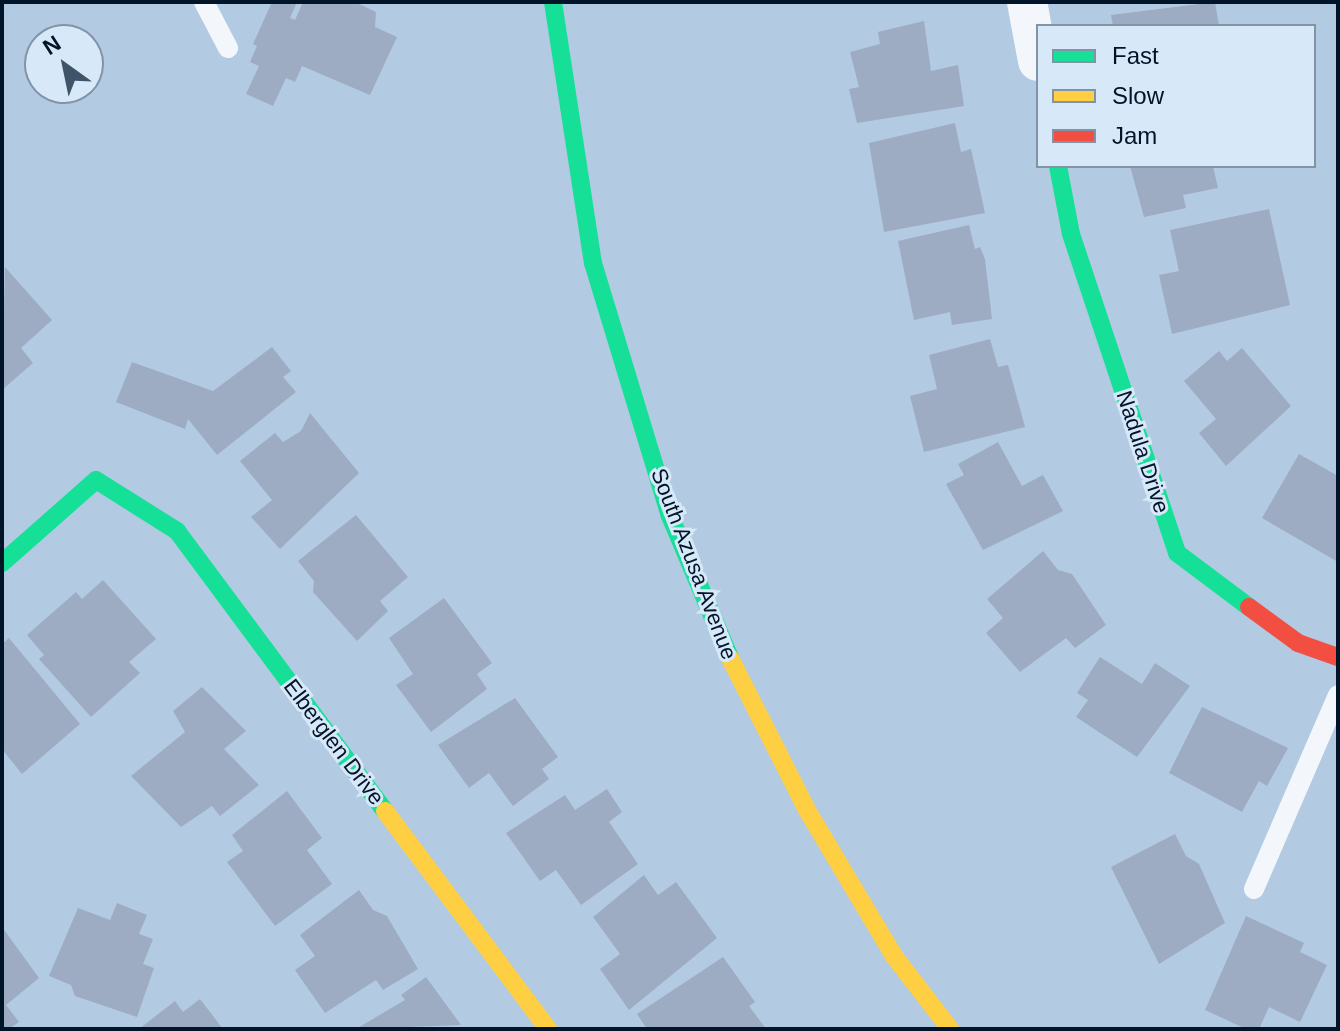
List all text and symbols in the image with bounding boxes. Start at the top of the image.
north arrow [24,24,104,104]
legend [1036,24,1316,168]
text: N [38,30,65,60]
text: Fast [1112,42,1159,69]
text: Slow [1112,82,1164,109]
text: Jam [1112,122,1157,149]
street label: Nadula Drive [1111,387,1175,517]
street label: South Azusa Avenue [645,464,743,664]
street label: Elberglen Drive [278,674,390,810]

